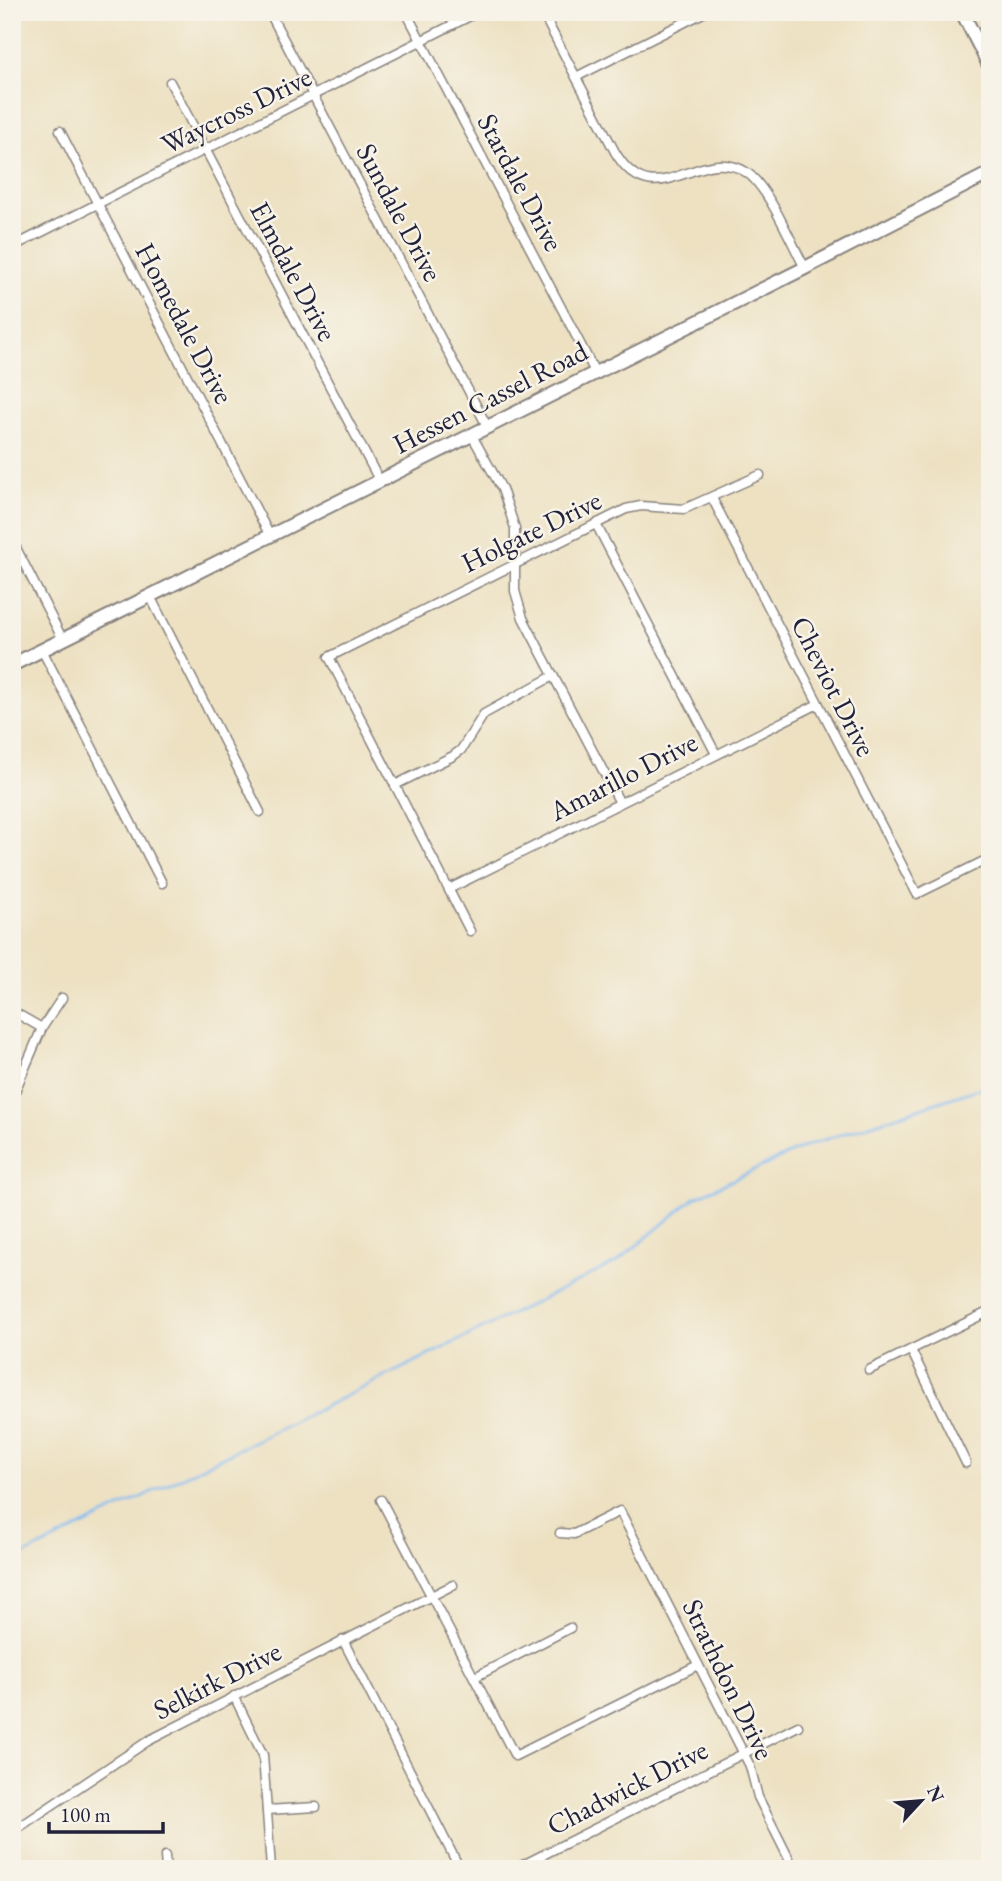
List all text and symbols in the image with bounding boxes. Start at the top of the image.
street label: Waycross Drive [155,58,317,162]
street label: Stardale Drive [470,107,572,257]
street label: Sundale Drive [349,137,451,287]
street label: Elmdale Drive [242,195,346,347]
street label: Homedale Drive [127,236,243,410]
street label: Hessen Cassel Road [386,332,594,462]
street label: Holgate Drive [455,482,607,580]
street label: Cheviot Drive [783,610,885,762]
street label: Amarillo Drive [542,723,703,829]
street label: Strathdon Drive [675,1593,783,1765]
street label: Selkirk Drive [147,1632,287,1727]
street label: Chadwick Drive [541,1731,713,1843]
north arrow [886,1766,956,1836]
text: N [921,1781,951,1807]
scale bar [49,1790,163,1834]
text: 100 m [60,1801,111,1828]

